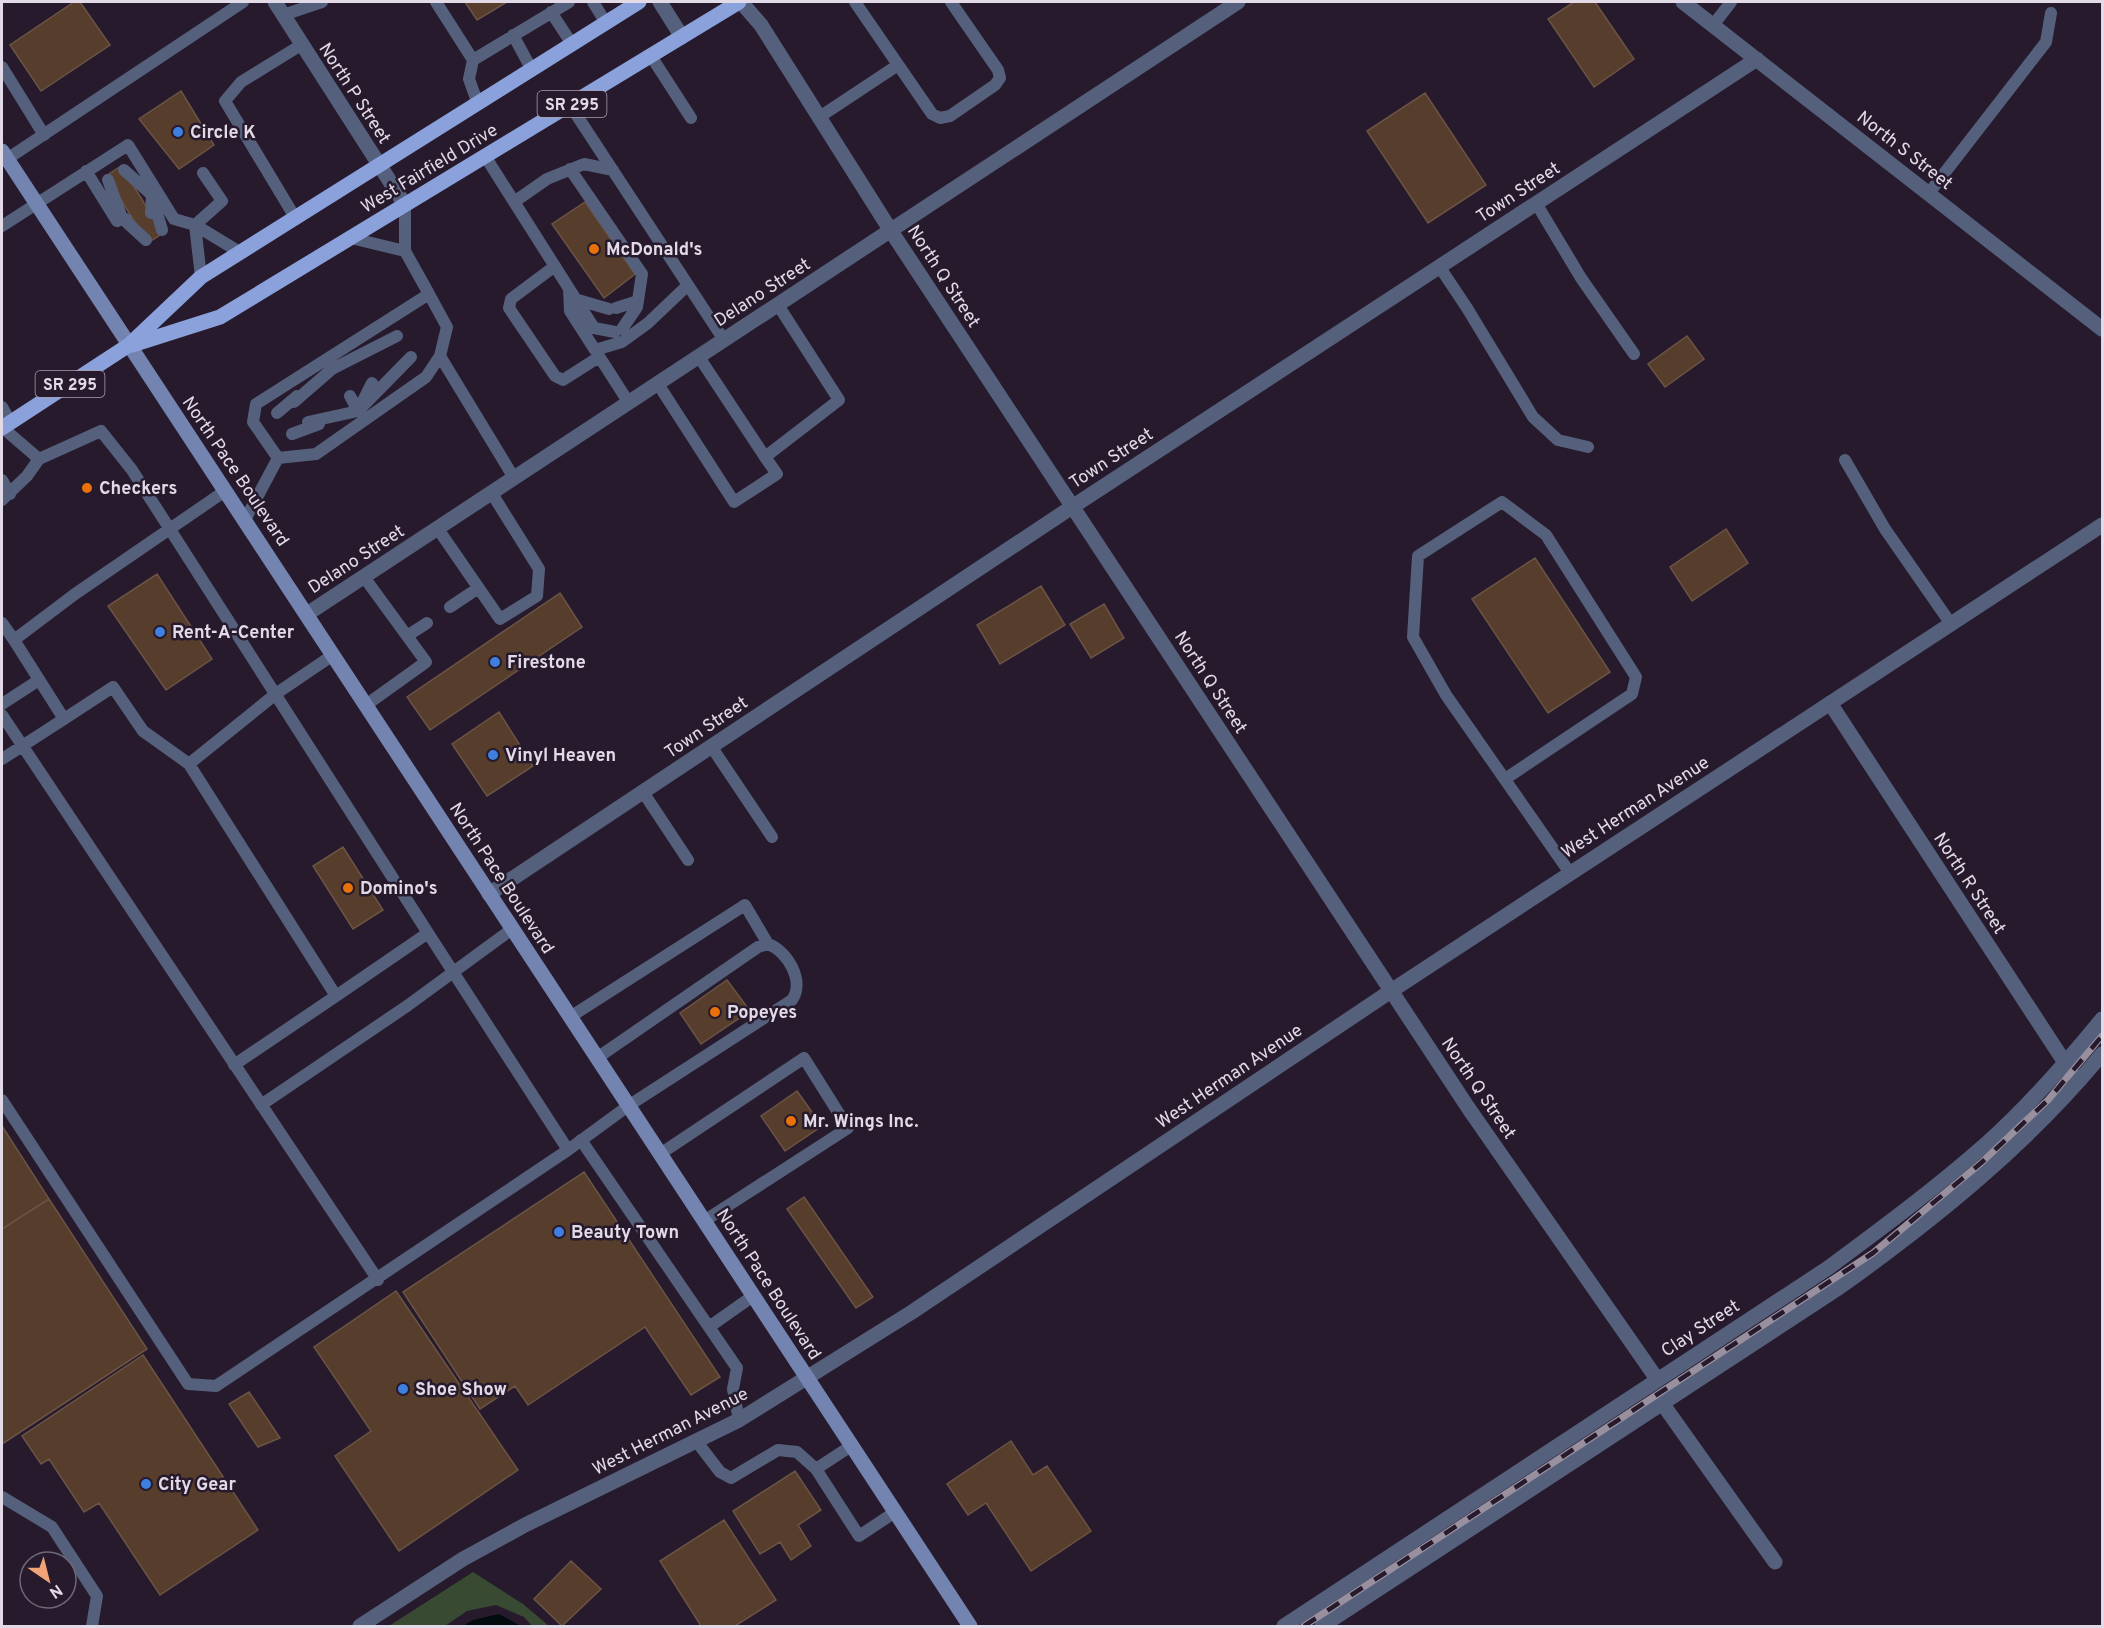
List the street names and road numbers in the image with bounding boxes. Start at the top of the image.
street label: North P Street [313,39,395,149]
road number: SR 295 [538,91,606,117]
street label: North S Street [1852,107,1957,196]
street label: West Fairfield Drive [357,119,502,219]
street label: Town Street [1472,158,1565,229]
street label: North Q Street [901,221,984,332]
street label: Delano Street [710,254,815,333]
road number: SR 295 [36,371,104,397]
street label: North Pace Boulevard [176,392,294,551]
street label: Town Street [1065,424,1158,495]
street label: Delano Street [304,521,409,600]
street label: North Q Street [1168,627,1251,738]
street label: Town Street [661,692,753,764]
street label: West Herman Avenue [1557,752,1714,865]
street label: North Pace Boulevard [443,799,558,959]
street label: North R Street [1927,829,2010,939]
street label: West Herman Avenue [1152,1020,1308,1135]
street label: North Q Street [1435,1034,1520,1144]
street label: North Pace Boulevard [710,1205,825,1365]
street label: Clay Street [1657,1295,1744,1363]
street label: West Herman Avenue [589,1383,752,1482]

